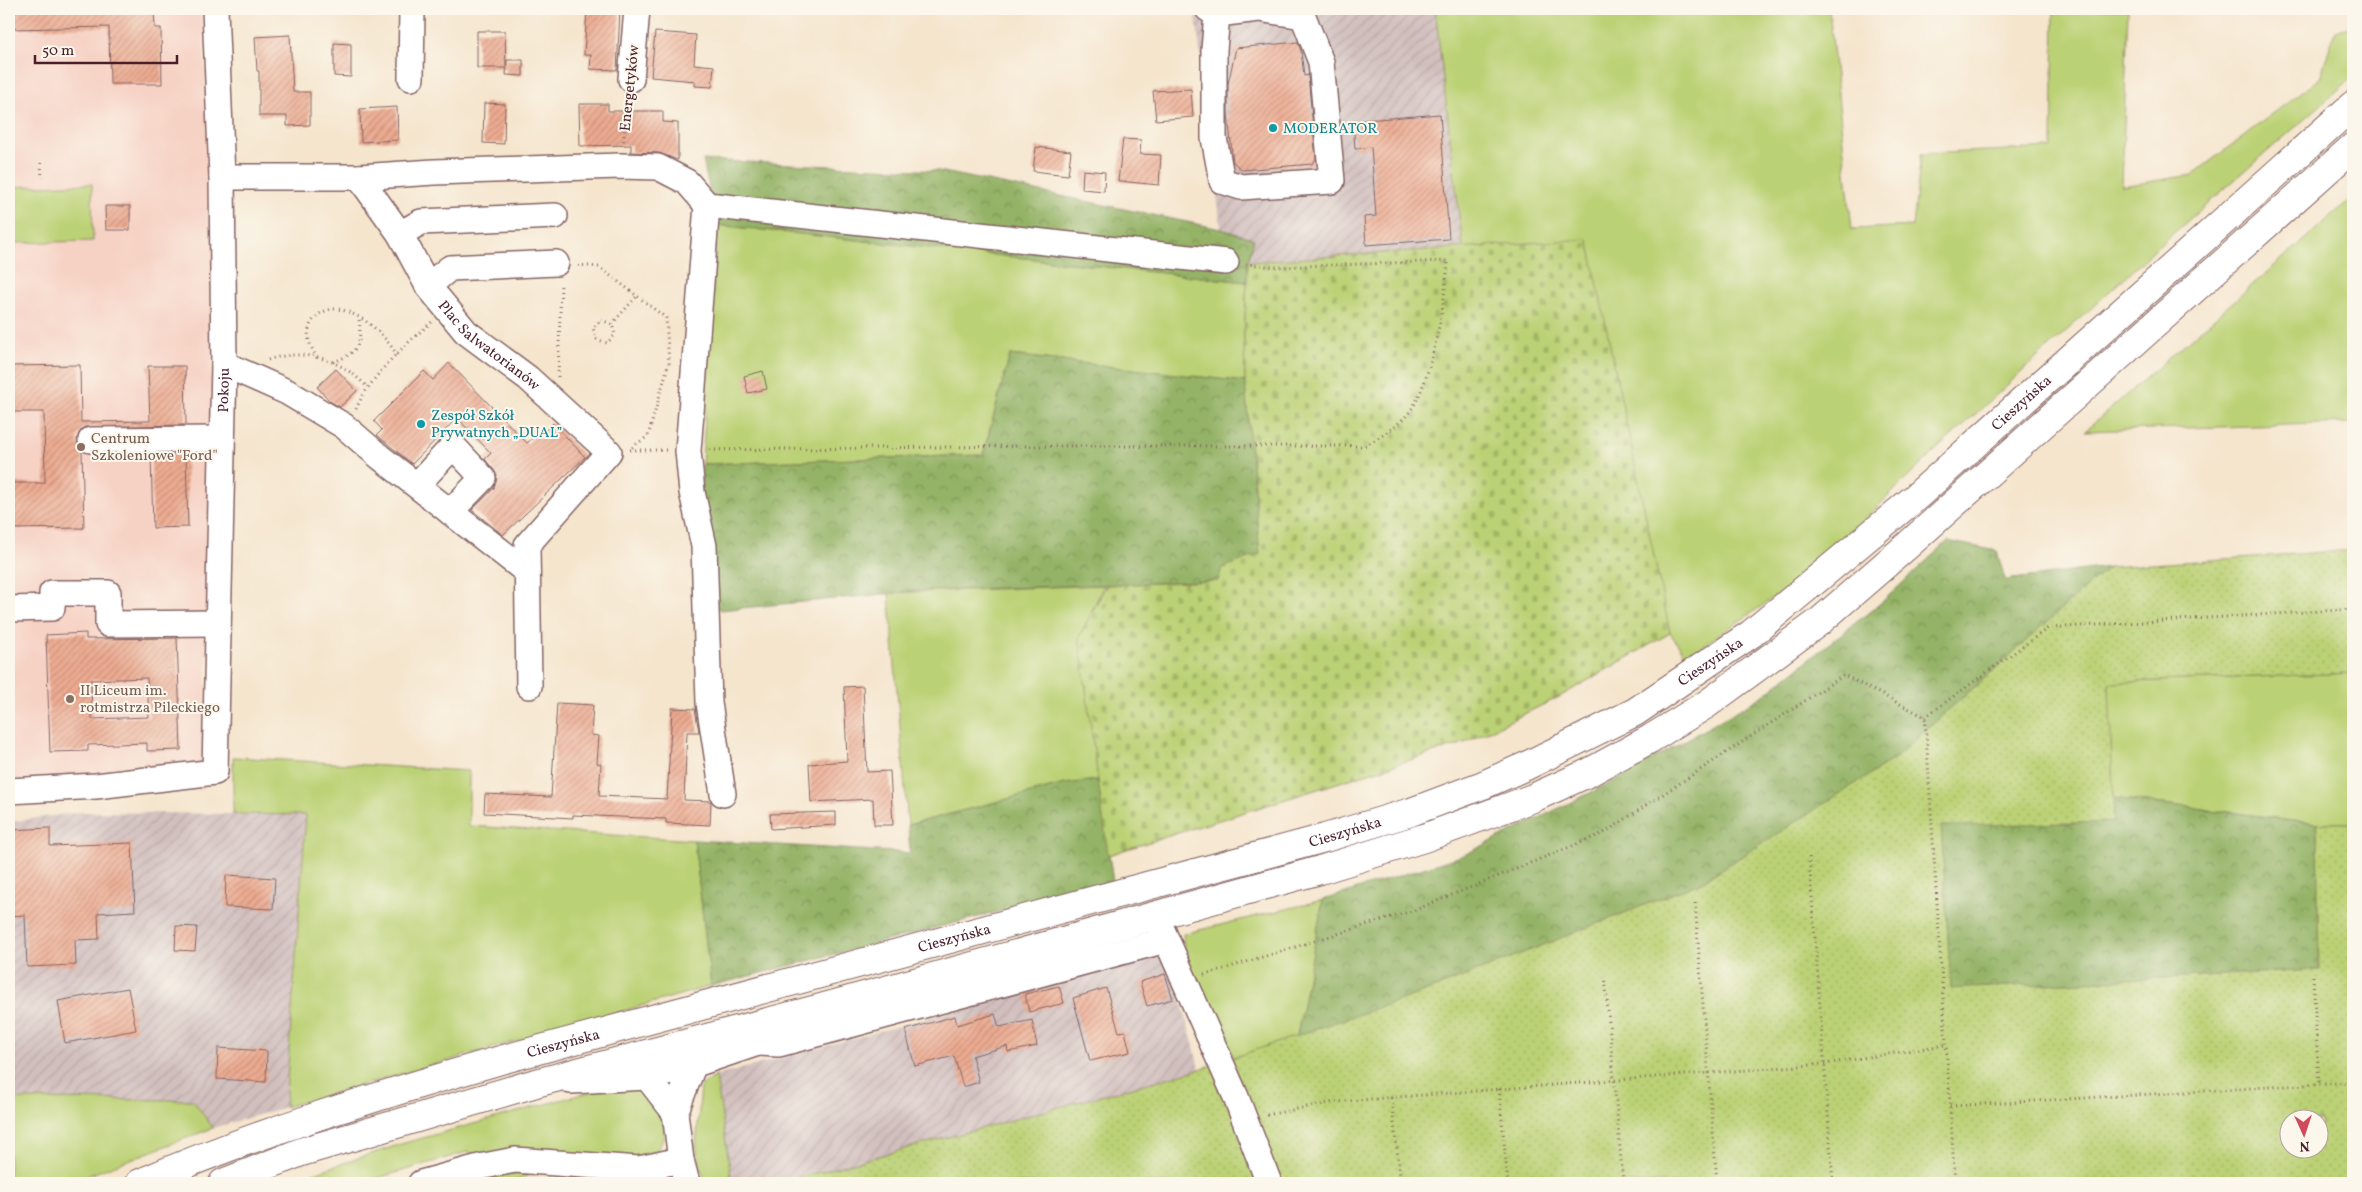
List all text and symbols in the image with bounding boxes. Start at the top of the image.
scale bar [35,32,178,64]
text: 50 m [42,41,74,62]
street label: Energetyków [616,43,646,132]
place label: MODERATOR [1283,119,1378,140]
marker: MODERATOR [1267,122,1279,134]
street label: Plac Salwatorianów [432,296,544,396]
street label: Pokoju [214,367,236,413]
street label: Cieszyńska [1987,371,2057,436]
place label: Zespół Szkół Prywatnych „DUAL” [431,406,562,444]
marker: Zespół Szkół Prywatnych „DUAL” [415,418,427,430]
place label: Centrum Szkoleniowe "Ford" [91,429,218,467]
marker: Centrum Szkoleniowe "Ford" [75,441,87,453]
street label: Cieszyńska [1674,633,1748,692]
place label: II Liceum im. rotmistrza Pileckiego [80,681,220,719]
marker: II Liceum im. rotmistrza Pileckiego [64,693,76,705]
street label: Cieszyńska [1307,813,1384,854]
street label: Cieszyńska [916,919,993,959]
street label: Cieszyńska [525,1025,602,1064]
north arrow [2280,1110,2330,1160]
text: N [2299,1136,2310,1155]

